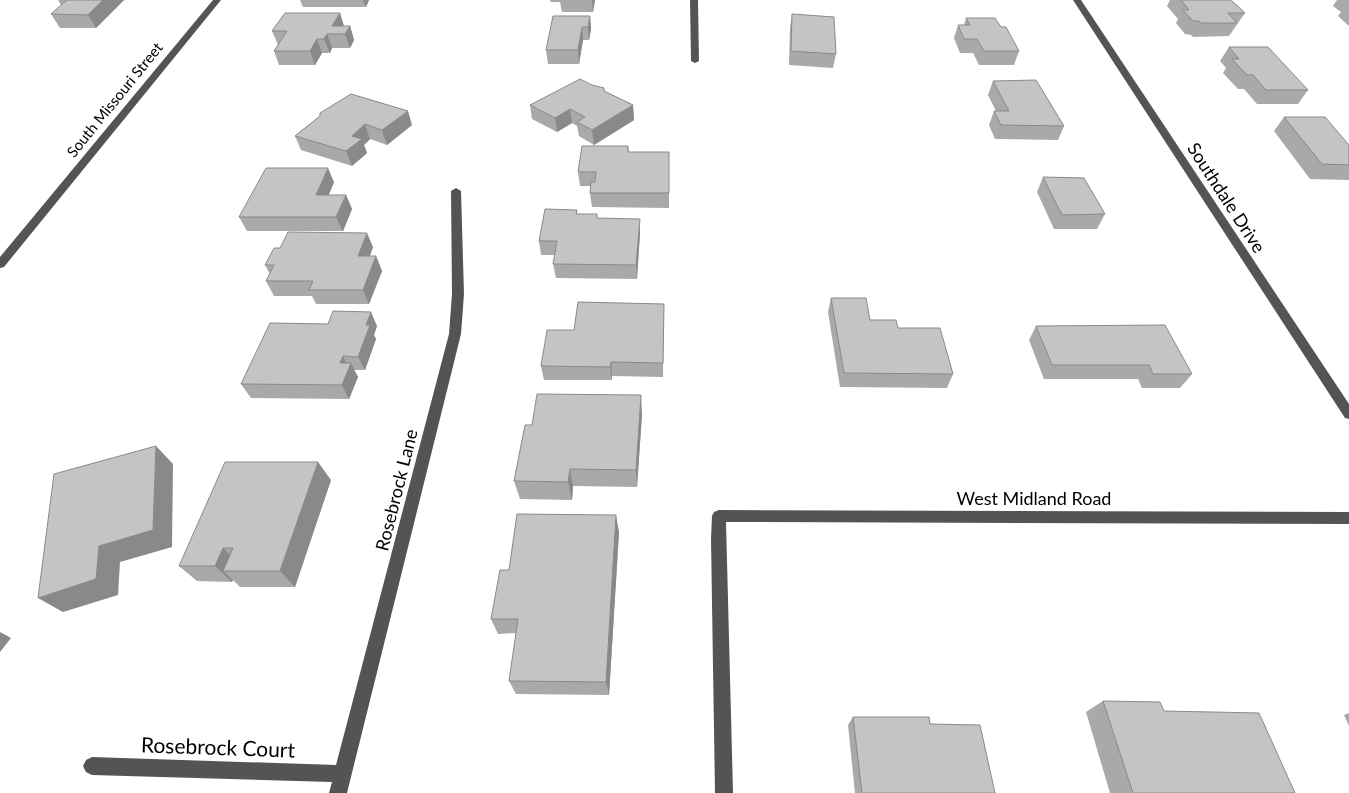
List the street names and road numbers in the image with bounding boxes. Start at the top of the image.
street label: South Missouri Street [62,38,166,160]
street label: Southdale Drive [1183,138,1271,257]
street label: Rosebrock Lane [370,427,422,553]
street label: West Midland Road [957,487,1111,509]
street label: Rosebrock Court [141,731,296,762]

